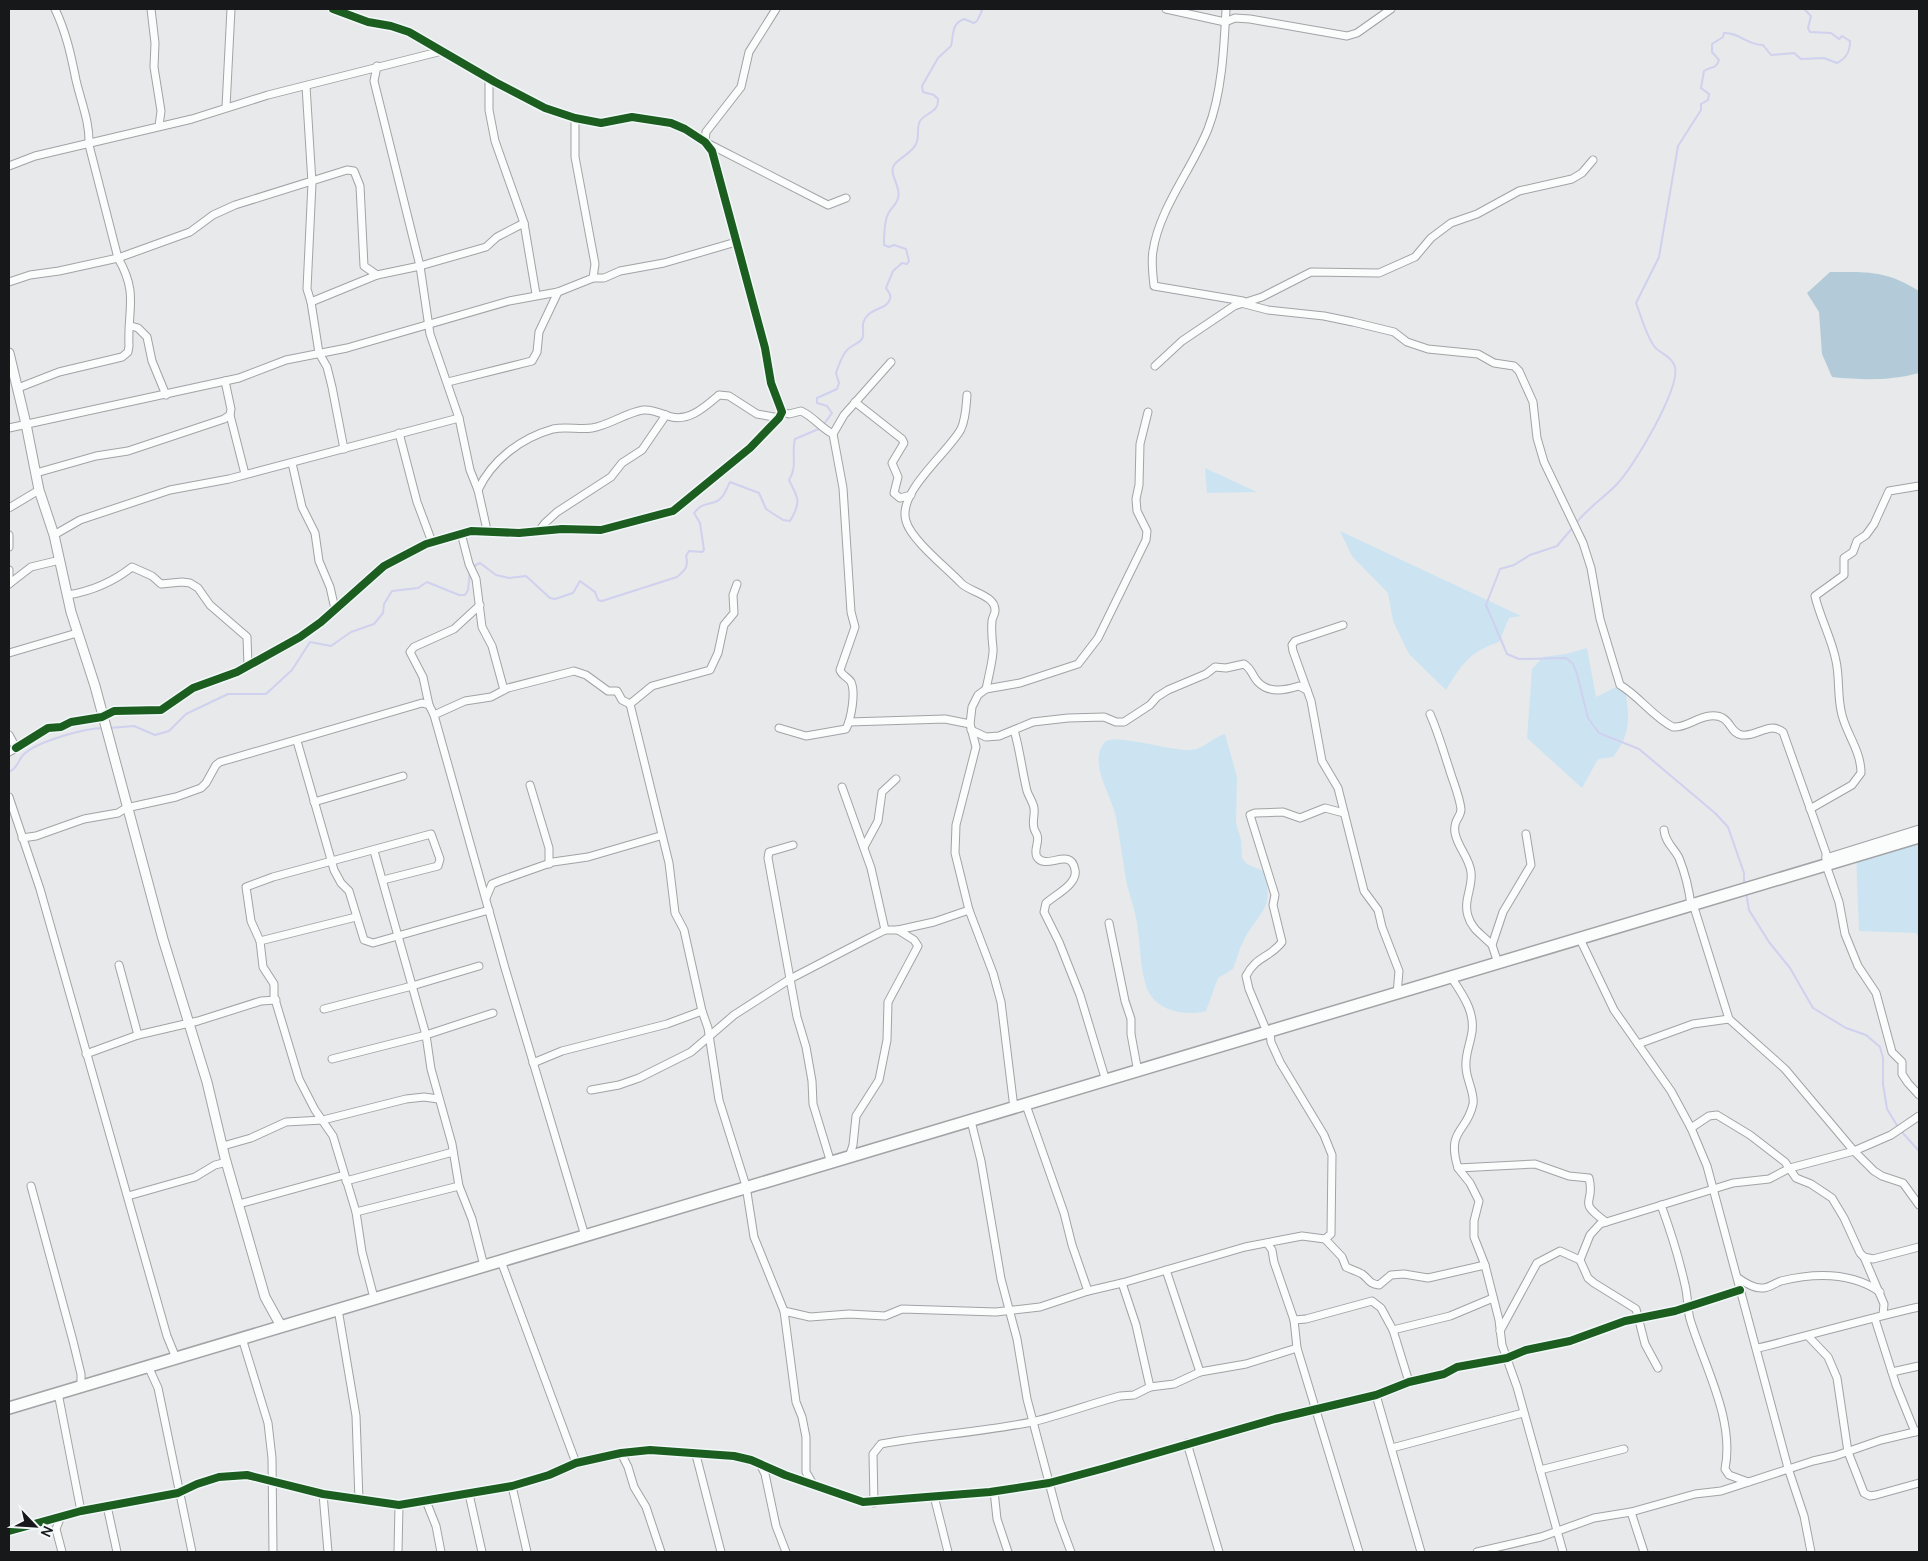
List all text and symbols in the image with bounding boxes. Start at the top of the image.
north arrow [10,1501,60,1551]
text: N [36,1523,58,1540]

